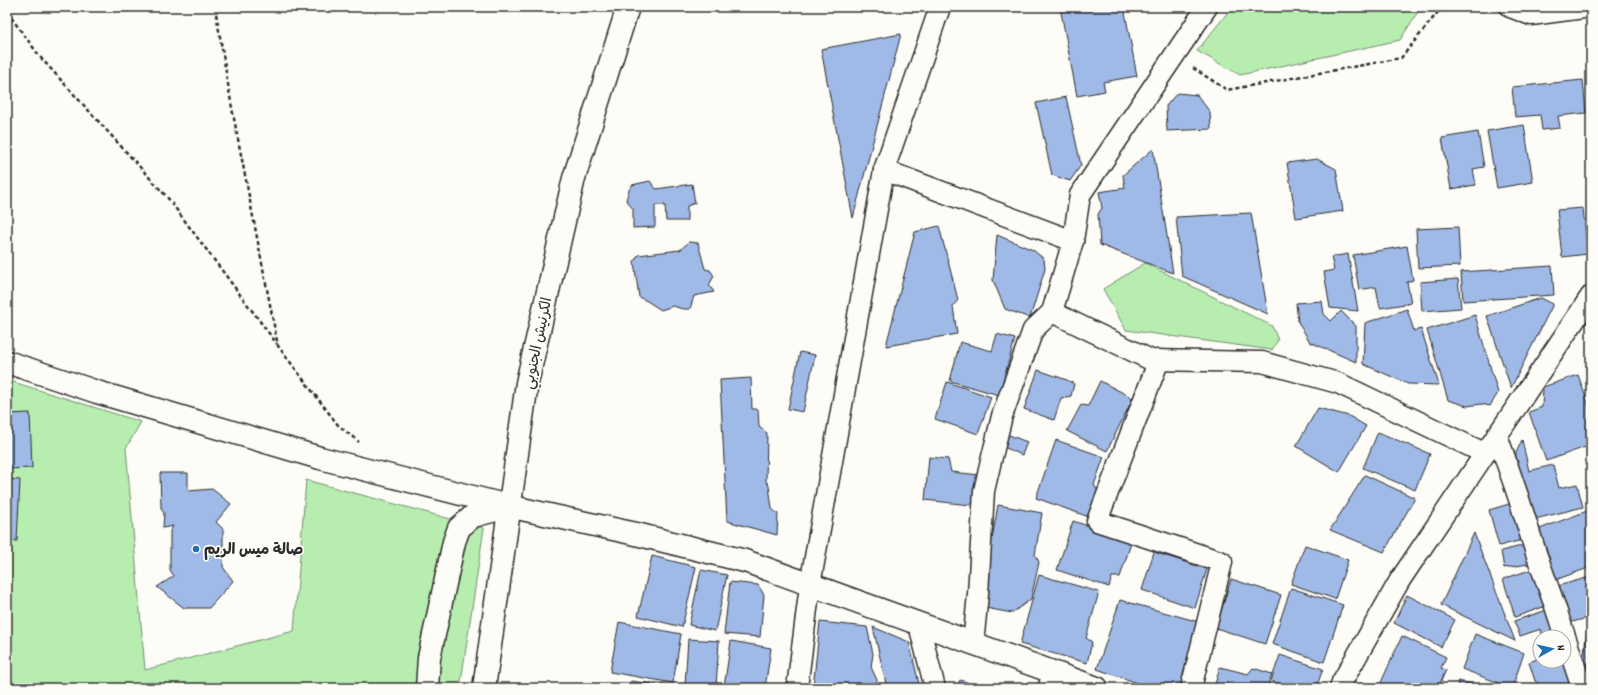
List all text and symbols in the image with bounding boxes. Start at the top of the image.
street label: الكرنيش الجنوبي [518,295,559,391]
place label: صالة ميس الريم [204,540,303,562]
marker: صالة ميس الريم [191,544,201,554]
north arrow [1532,629,1572,669]
text: N [1552,644,1568,652]

